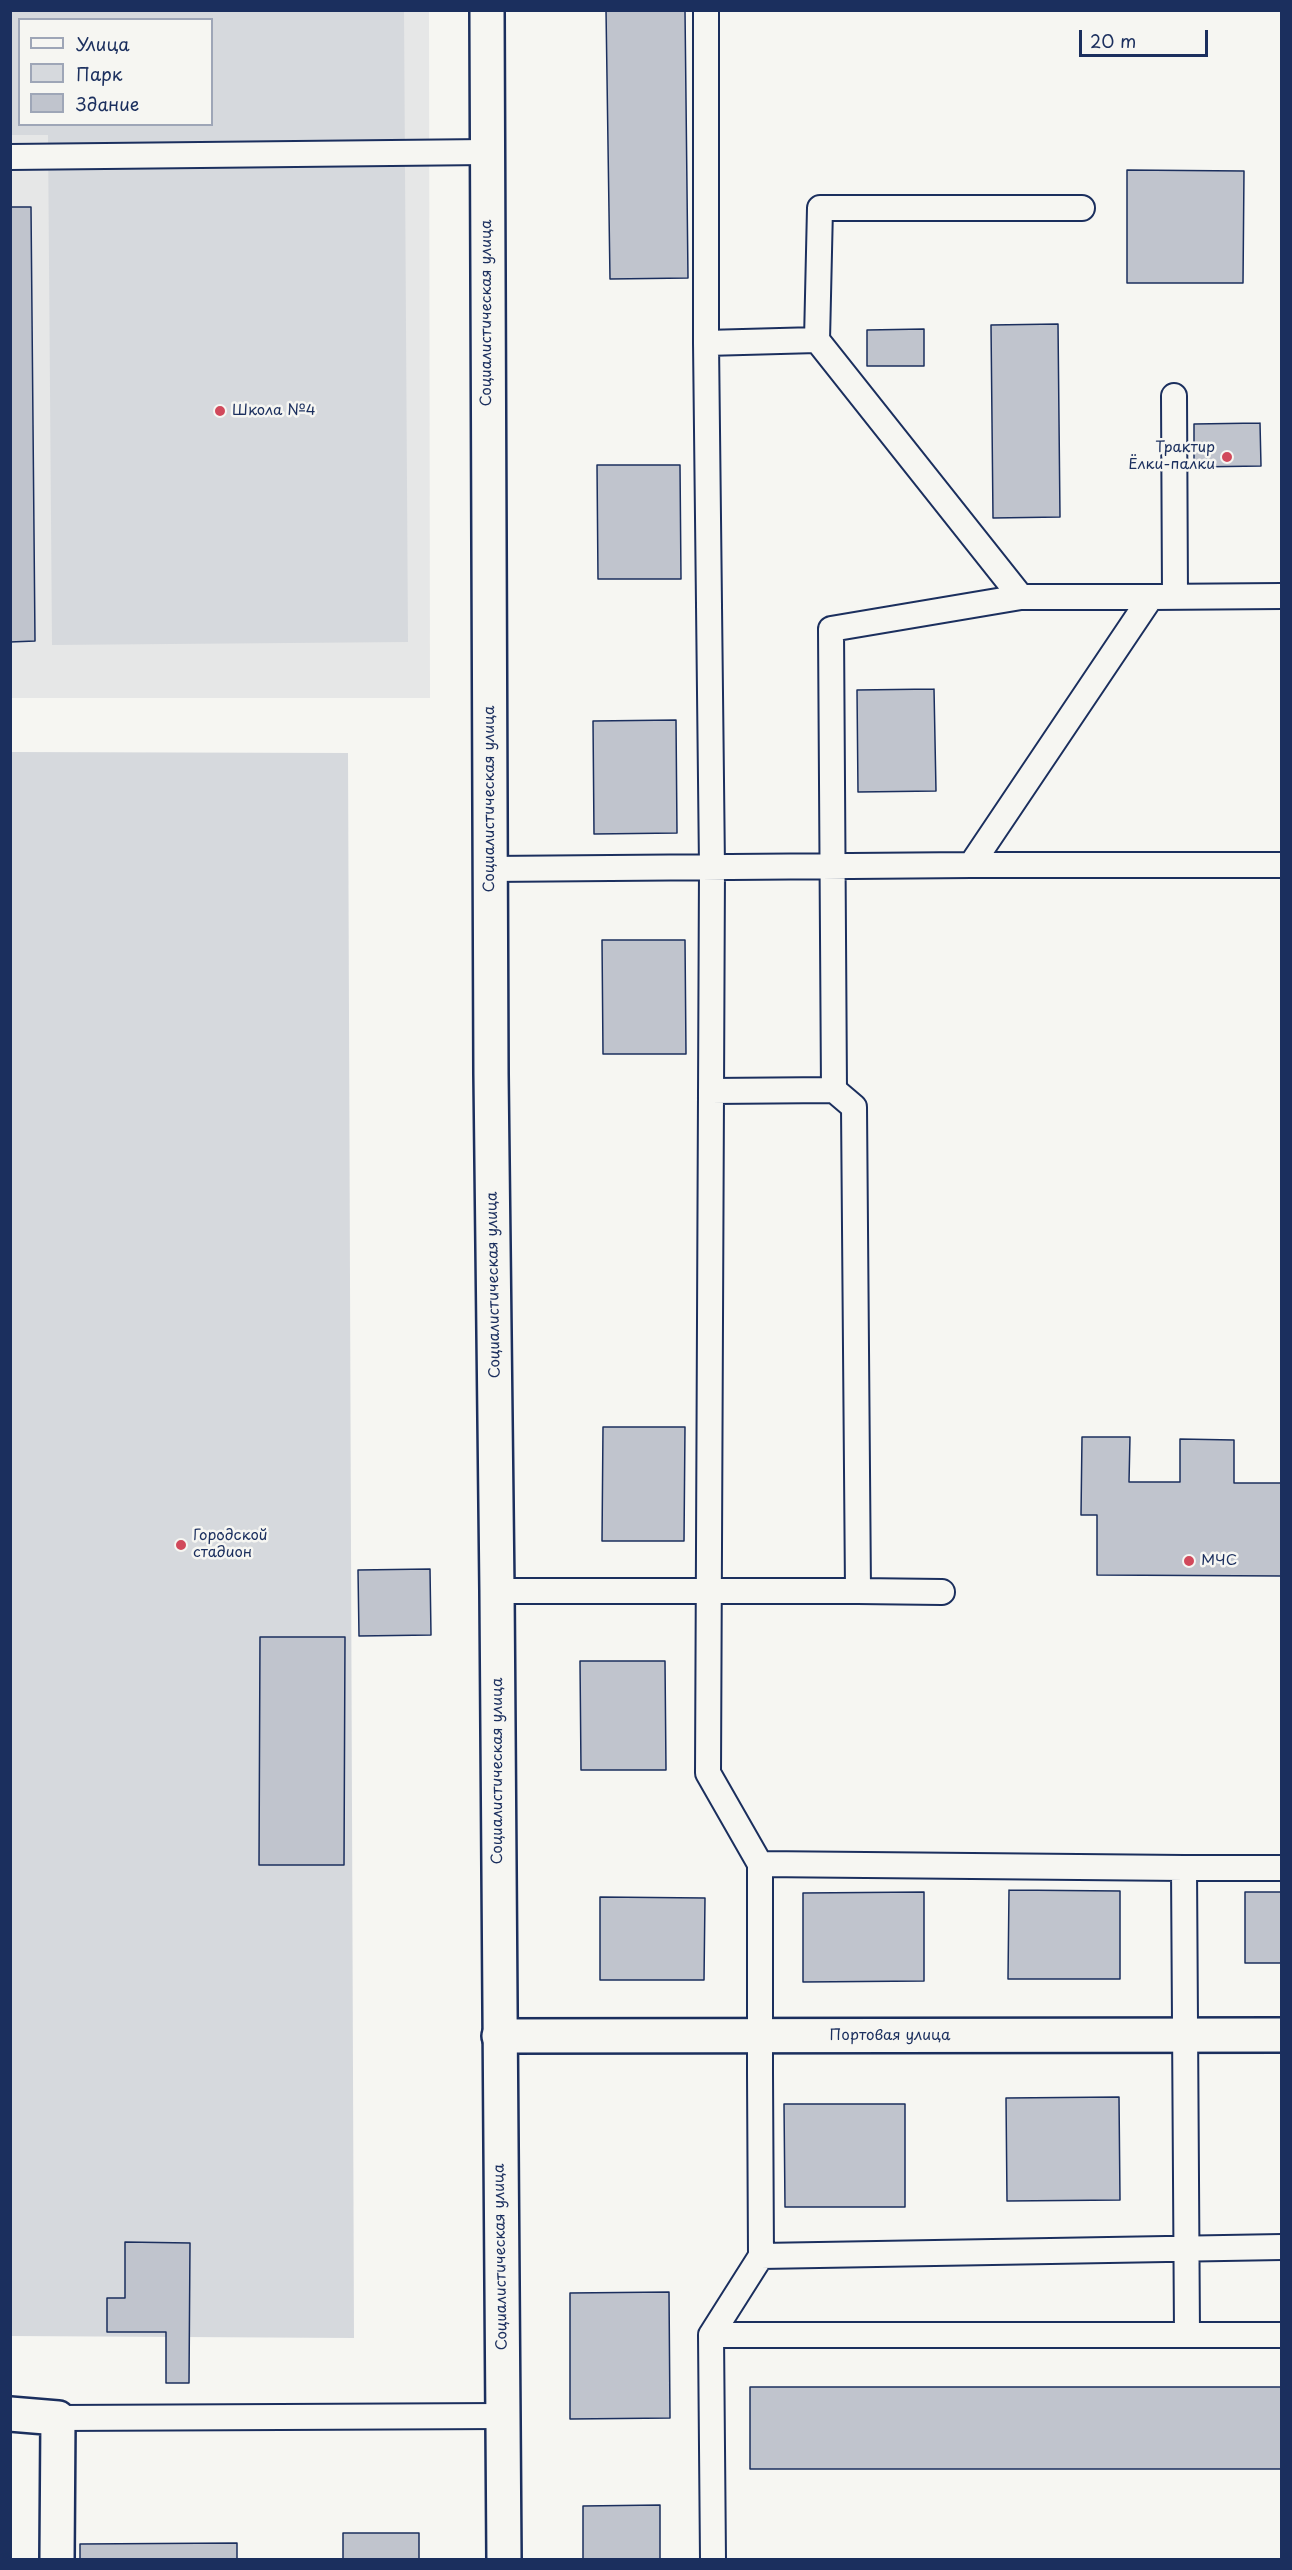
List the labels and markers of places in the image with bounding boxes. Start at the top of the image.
place label: Школа №4 [232,402,316,420]
marker: Школа №4 [213,404,227,418]
place label: Трактир Ёлки-палки [1128,439,1215,474]
marker: Трактир Ёлки-палки [1220,450,1234,464]
place label: Городской стадион [193,1527,268,1562]
marker: Городской стадион [174,1538,188,1552]
place label: МЧС [1201,1552,1237,1570]
marker: МЧС [1182,1554,1196,1568]

